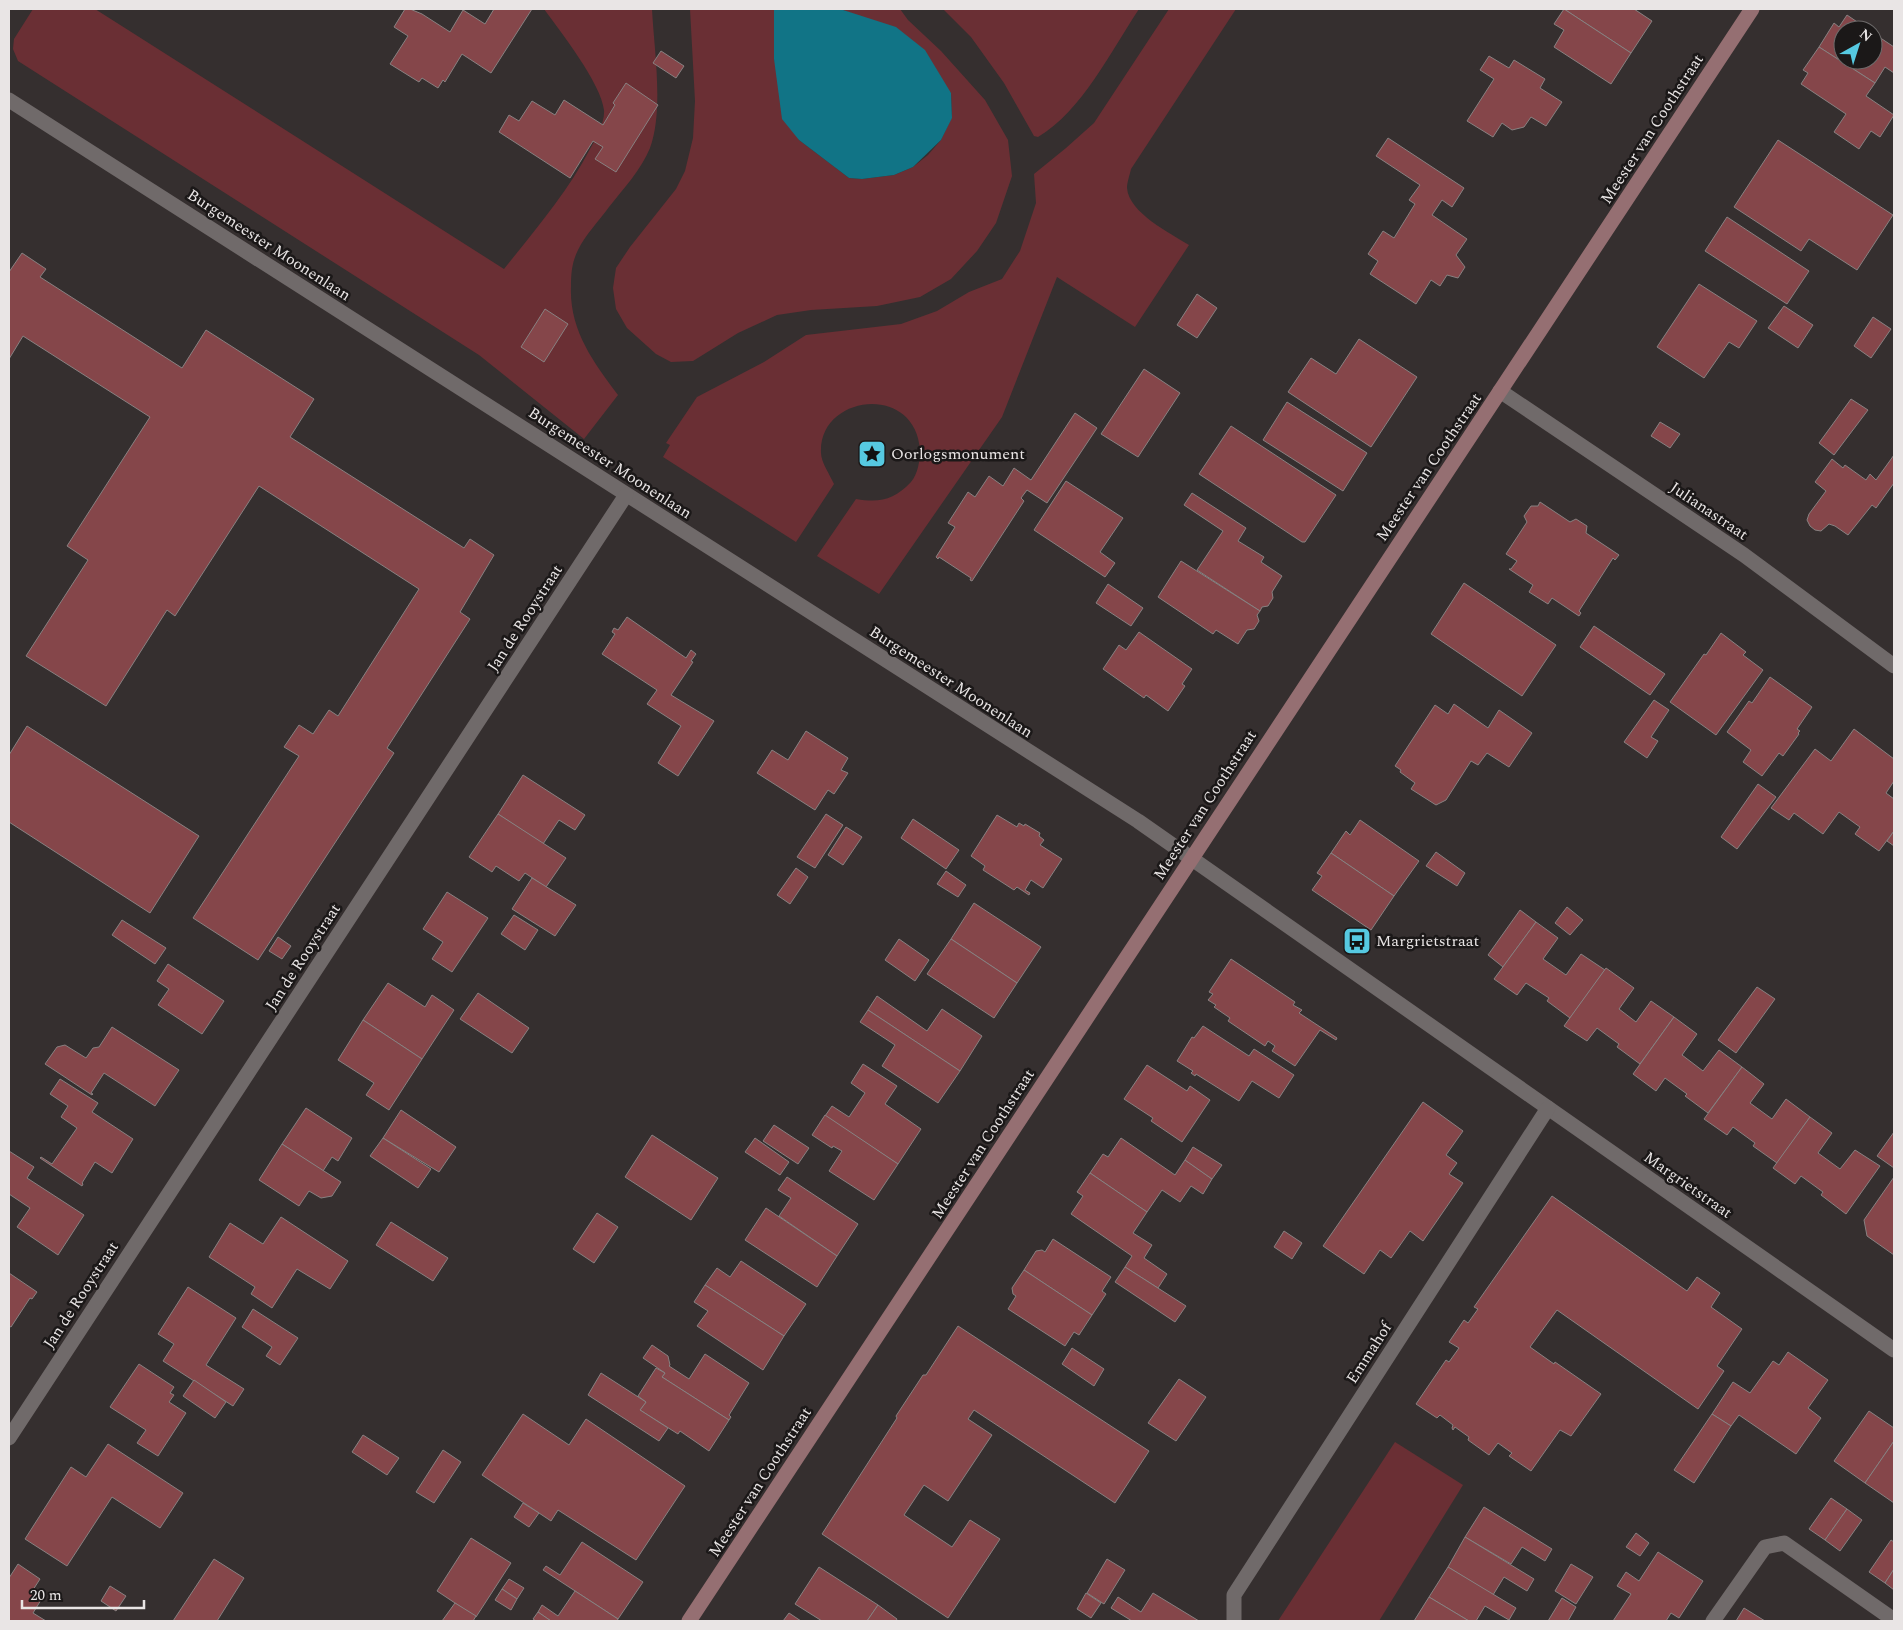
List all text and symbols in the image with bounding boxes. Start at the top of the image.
north arrow [1833,20,1883,70]
text: N [1855,24,1877,47]
street label: Meester van Coothstraat [1594,49,1710,209]
street label: Burgemeester Moonenlaan [183,183,355,307]
street label: Meester van Coothstraat [1370,388,1488,546]
street label: Burgemeester Moonenlaan [524,401,696,525]
place icon: Oorlogsmonument [857,439,887,469]
place label: Oorlogsmonument [891,442,1025,466]
street label: Julianastraat [1665,476,1753,546]
street label: Jan de Rooystraat [481,559,569,676]
street label: Burgemeester Moonenlaan [865,620,1037,744]
street label: Meester van Coothstraat [1147,725,1263,885]
street label: Jan de Rooystraat [259,898,347,1015]
bus stop icon: Margrietstraat [1342,926,1372,956]
place label: Margrietstraat [1376,929,1480,953]
street label: Meester van Coothstraat [925,1064,1041,1224]
street label: Margrietstraat [1639,1146,1737,1225]
street label: Jan de Rooystraat [37,1236,125,1353]
street label: Emmahof [1340,1316,1399,1388]
street label: Meester van Coothstraat [702,1402,818,1562]
scale bar [22,1578,145,1610]
text: 20 m [30,1584,62,1607]

